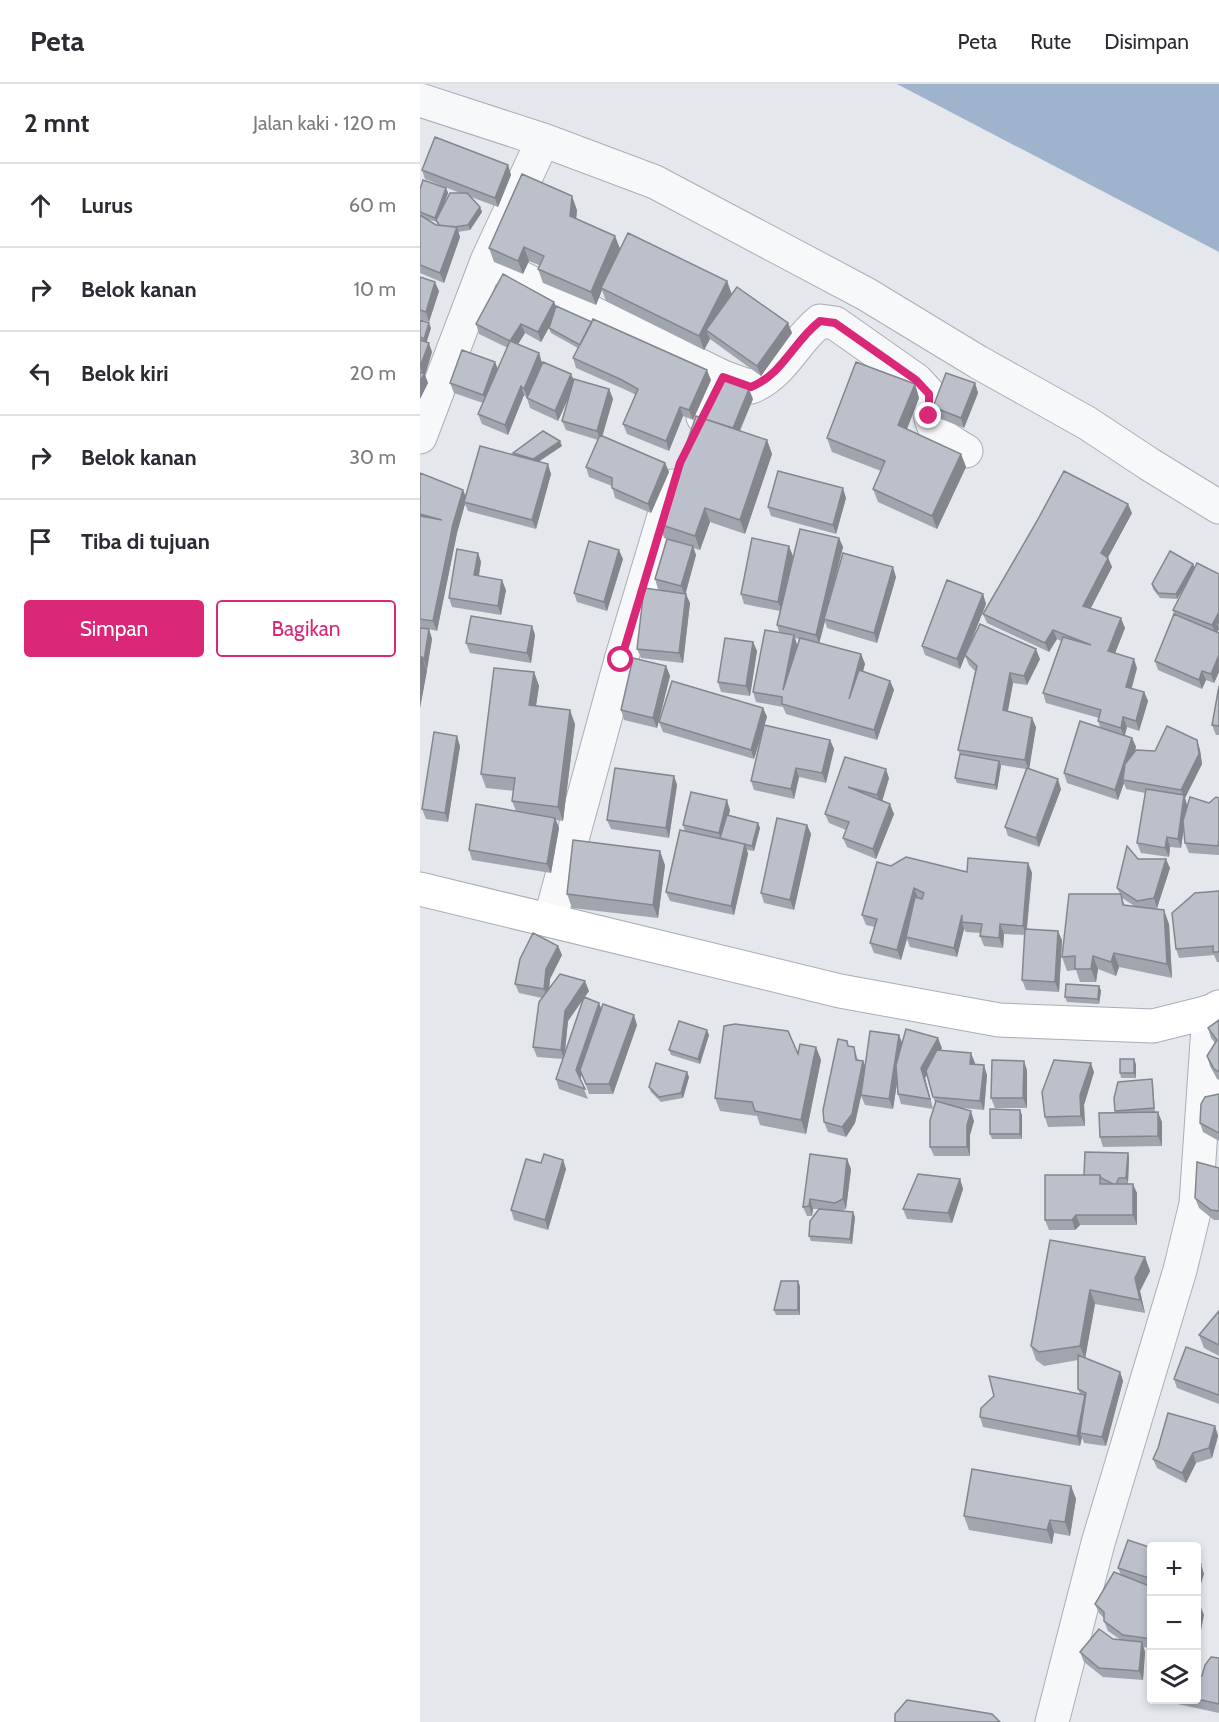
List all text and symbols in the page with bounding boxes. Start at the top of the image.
text: Peta [30,24,84,58]
text: Peta [958,29,997,54]
text: Rute [1030,29,1071,54]
text: Disimpan [1104,29,1189,54]
text: 2 mnt [24,107,89,139]
text: Jalan kaki · 120 m [253,111,396,135]
icon: ahead [24,189,57,222]
text: Lurus [81,192,133,219]
text: 60 m [349,193,396,217]
icon: right [24,273,57,306]
text: Belok kanan [81,276,197,303]
text: 10 m [353,277,396,301]
icon: left [24,357,57,390]
text: Belok kiri [81,360,168,387]
text: 20 m [350,361,396,385]
route end [915,402,941,428]
icon: right [24,441,57,474]
text: Belok kanan [81,444,197,471]
text: 30 m [349,445,396,469]
icon: arrive [24,525,57,558]
text: Tiba di tujuan [81,528,210,555]
button: Simpan [24,600,204,657]
button: Bagikan [216,600,396,657]
route start [607,646,633,672]
map controls [1147,1542,1201,1704]
button: + [1147,1542,1201,1596]
button: − [1147,1596,1201,1650]
button: layers [1147,1650,1201,1704]

